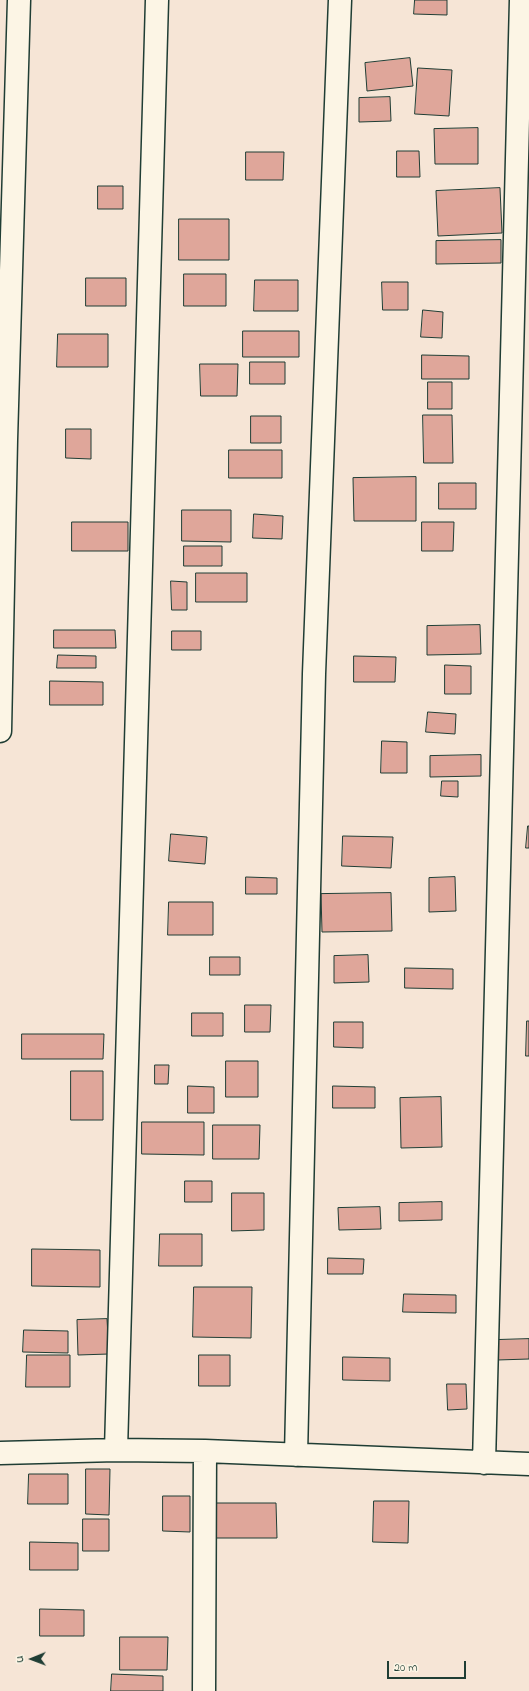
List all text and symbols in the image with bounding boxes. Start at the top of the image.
north arrow [12,1639,52,1679]
scale bar [389,1653,468,1679]
text: U [12,1656,28,1663]
text: 20 m [394,1659,417,1677]

